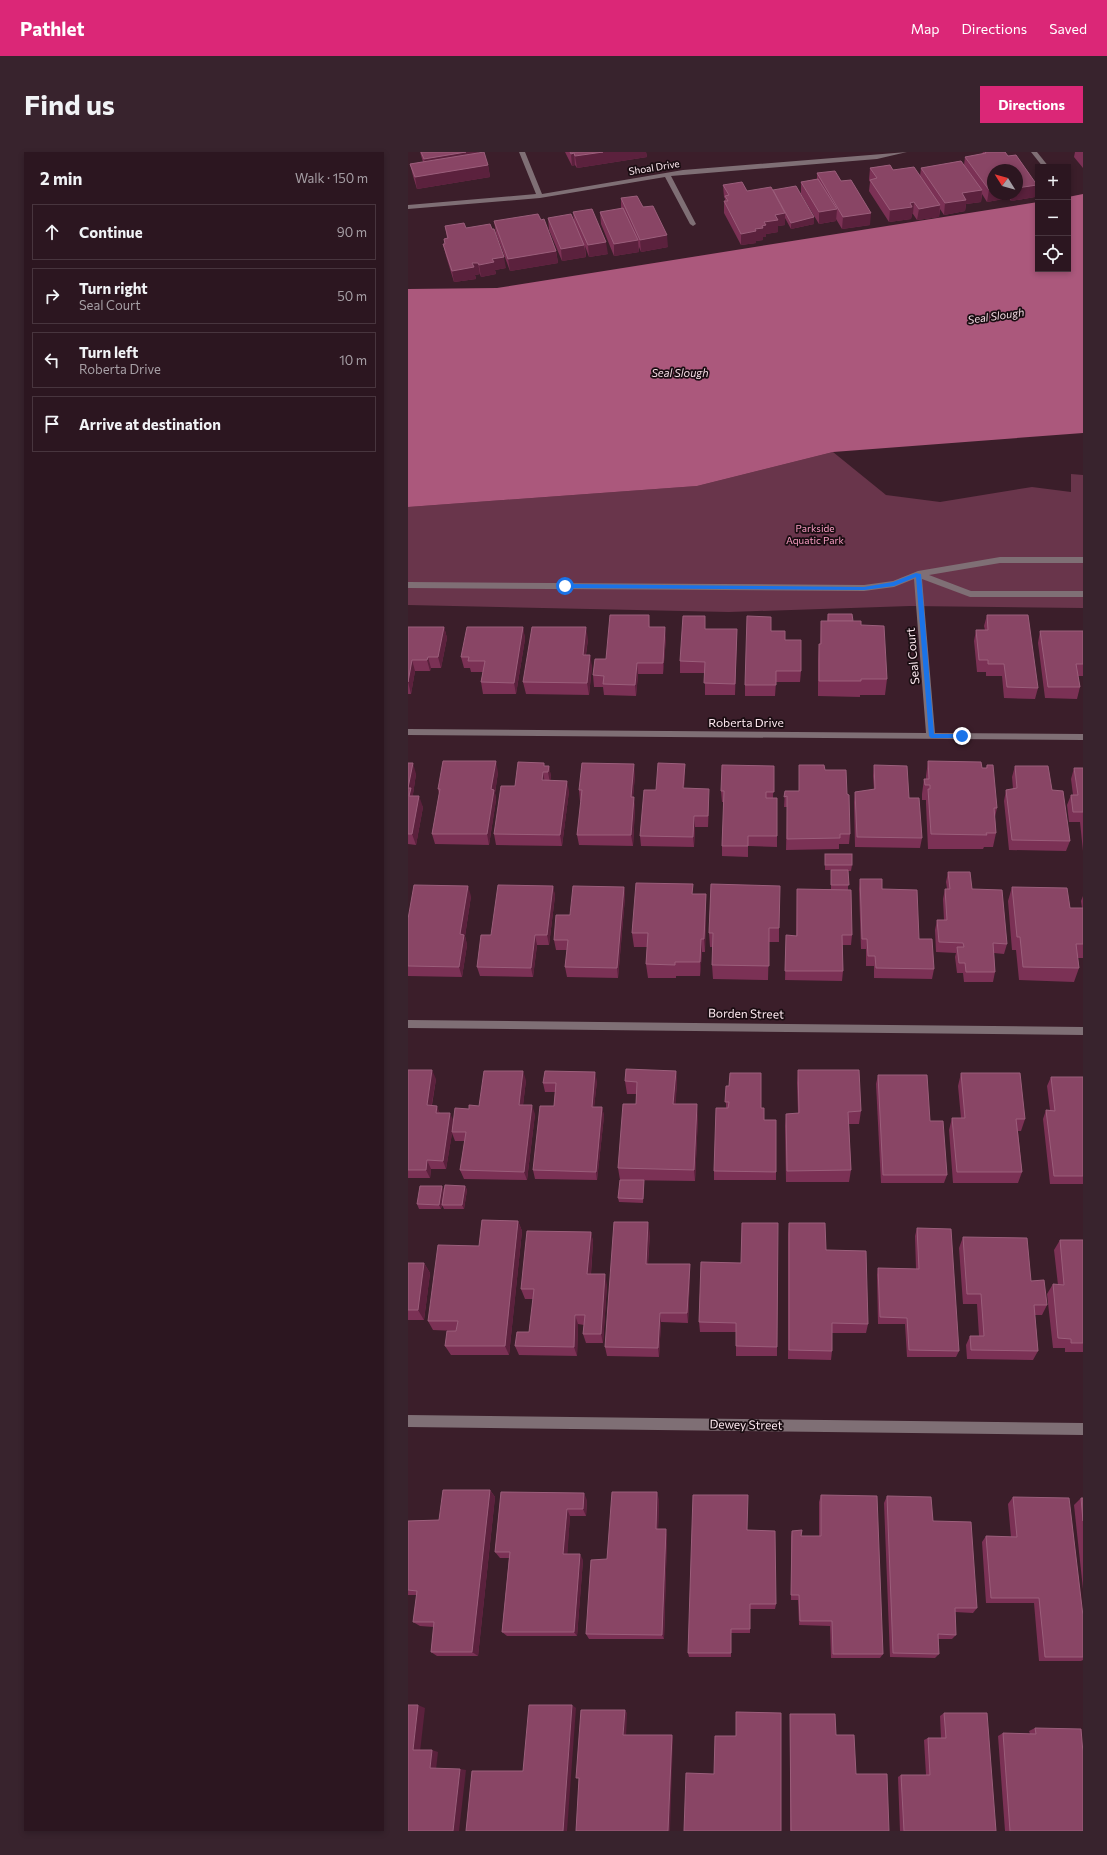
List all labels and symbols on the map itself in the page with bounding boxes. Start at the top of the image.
street label: Shoal Drive [628,157,680,177]
north arrow [987,164,1023,200]
water label: Seal Slough [967,305,1025,326]
water label: Seal Slough [651,366,709,379]
park label: Parkside Aquatic Park [786,522,844,546]
route start [556,577,574,595]
street label: Seal Court [903,627,921,685]
street label: Roberta Drive [708,715,784,729]
route end [953,727,971,745]
street label: Borden Street [708,1005,784,1021]
street label: Dewey Street [709,1416,783,1432]

